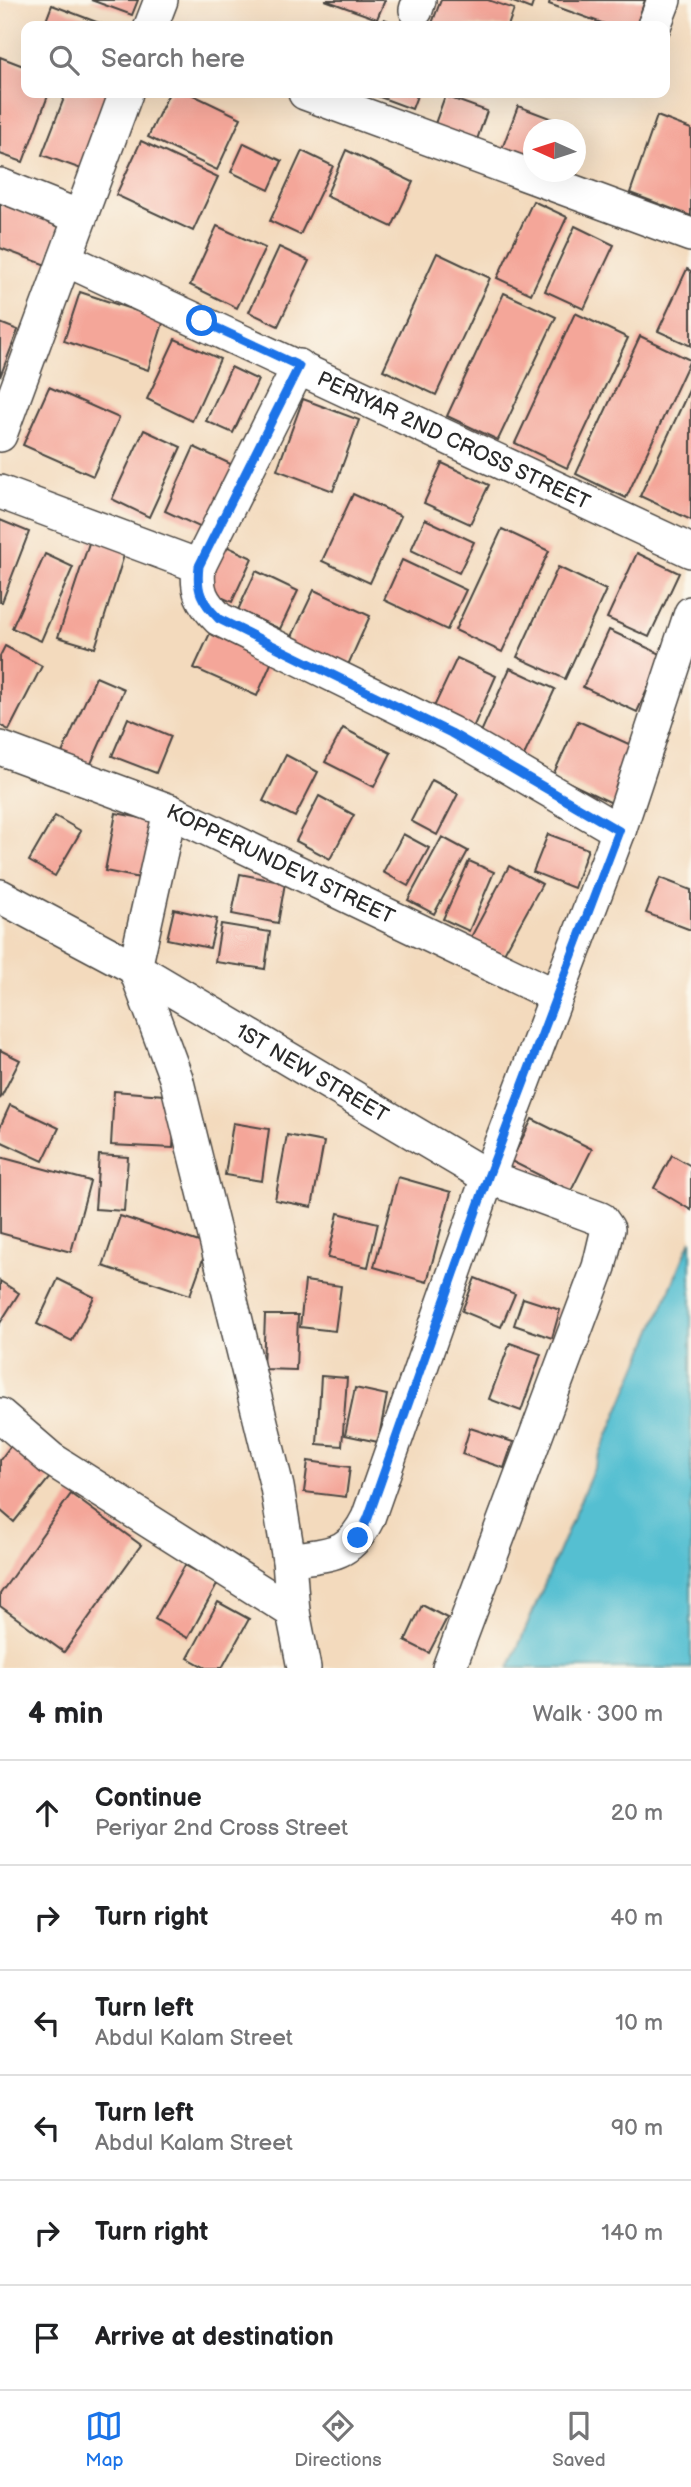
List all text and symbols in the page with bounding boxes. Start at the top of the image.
search box [21,21,670,98]
icon: search [45,41,83,79]
text: Search here [101,44,245,75]
north arrow [523,119,586,182]
route start [186,305,217,336]
street label: PERIYAR 2ND CROSS STREET [313,366,594,515]
street label: KOPPERUNDEVI STREET [162,799,399,930]
street label: 1ST NEW STREET [231,1019,393,1128]
route end [342,1522,373,1553]
text: 4 min [28,1696,103,1732]
text: Walk · 300 m [532,1700,663,1728]
text: Continue [95,1783,202,1814]
icon: ahead [28,1794,66,1832]
text: 20 m [611,1799,663,1827]
text: Periyar 2nd Cross Street [95,1814,348,1842]
icon: right [28,1899,66,1937]
text: Turn right [95,1902,208,1933]
text: 40 m [610,1904,663,1932]
text: Turn left [95,1993,194,2024]
icon: left [28,2004,66,2042]
text: 10 m [615,2009,663,2037]
text: Abdul Kalam Street [95,2024,293,2052]
text: Turn left [95,2098,194,2129]
icon: left [28,2109,66,2147]
text: 90 m [611,2114,663,2142]
text: Abdul Kalam Street [95,2129,293,2157]
icon: right [28,2214,66,2252]
text: Turn right [95,2217,208,2248]
text: 140 m [601,2219,663,2247]
icon: arrive [28,2319,66,2357]
text: Arrive at destination [95,2322,334,2353]
tab: Map [85,2407,124,2472]
tab: Directions [294,2407,382,2472]
tab: Saved [552,2407,606,2472]

